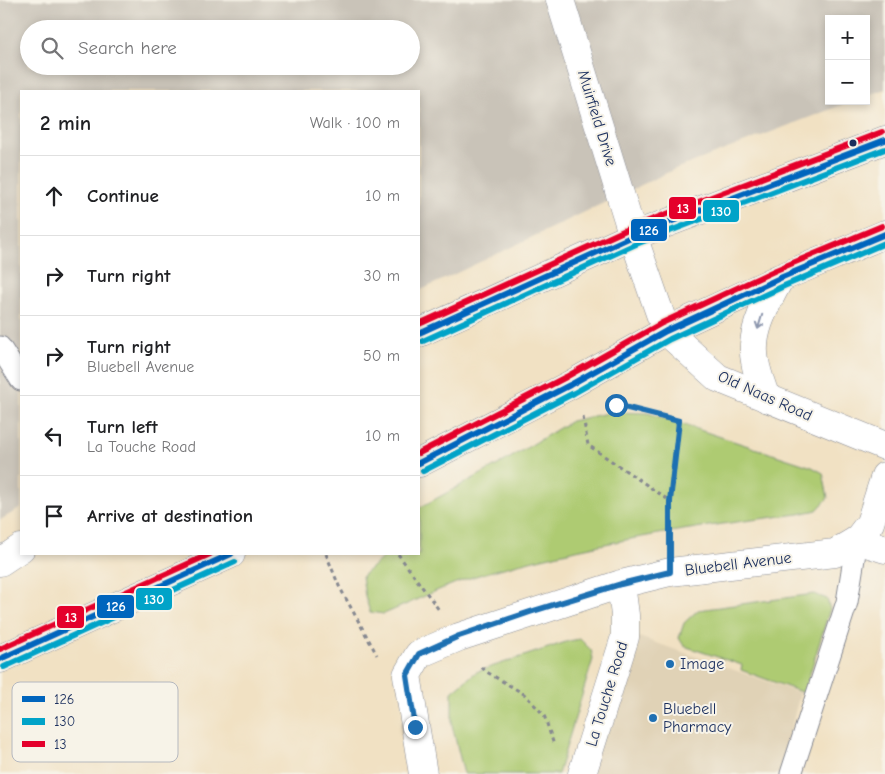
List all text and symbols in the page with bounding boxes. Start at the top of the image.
map controls [825,15,870,105]
button: + [825,15,870,60]
search box [20,20,420,75]
icon: search [38,34,66,62]
text: Search here [78,37,177,59]
button: − [825,60,870,105]
street label: Muirfield Drive [574,68,620,168]
text: 2 min [40,111,91,135]
text: Walk · 100 m [310,114,400,132]
unlabelled marker [848,138,858,148]
icon: ahead [40,182,68,210]
text: Continue [87,185,159,207]
text: 10 m [365,187,400,205]
line badge: 13 [668,196,697,220]
line badge: 130 [702,199,740,223]
text: 13 [677,200,689,217]
text: 130 [711,203,731,220]
line badge: 126 [630,218,668,242]
text: 126 [639,222,659,239]
icon: right [40,262,68,290]
text: Turn right [87,265,171,287]
text: 30 m [364,267,400,285]
one-way arrow [754,313,764,329]
text: Turn right [87,336,171,358]
icon: right [40,342,68,370]
text: 50 m [363,347,400,365]
text: Bluebell Avenue [87,358,194,376]
street label: Old Naas Road [715,367,815,425]
route start [605,394,628,417]
text: Turn left [87,416,158,438]
icon: left [40,422,68,450]
text: 10 m [365,427,400,445]
text: La Touche Road [87,438,196,456]
icon: arrive [40,502,68,530]
text: Arrive at destination [87,505,253,527]
street label: Bluebell Avenue [684,549,792,579]
line badge: 130 [135,587,173,611]
text: 130 [144,591,164,608]
line badge: 126 [96,594,135,619]
text: 126 [106,598,126,615]
line badge: 13 [56,605,85,629]
text: 13 [65,609,77,626]
street label: La Touche Road [582,639,632,749]
place label: Image [680,655,724,673]
marker: Image [664,658,676,670]
legend [12,682,178,762]
text: 126 [54,691,74,708]
place label: Bluebell Pharmacy [663,700,732,736]
marker: Bluebell Pharmacy [647,712,659,724]
text: 130 [54,713,75,730]
route end [404,716,427,739]
text: 13 [54,736,67,753]

